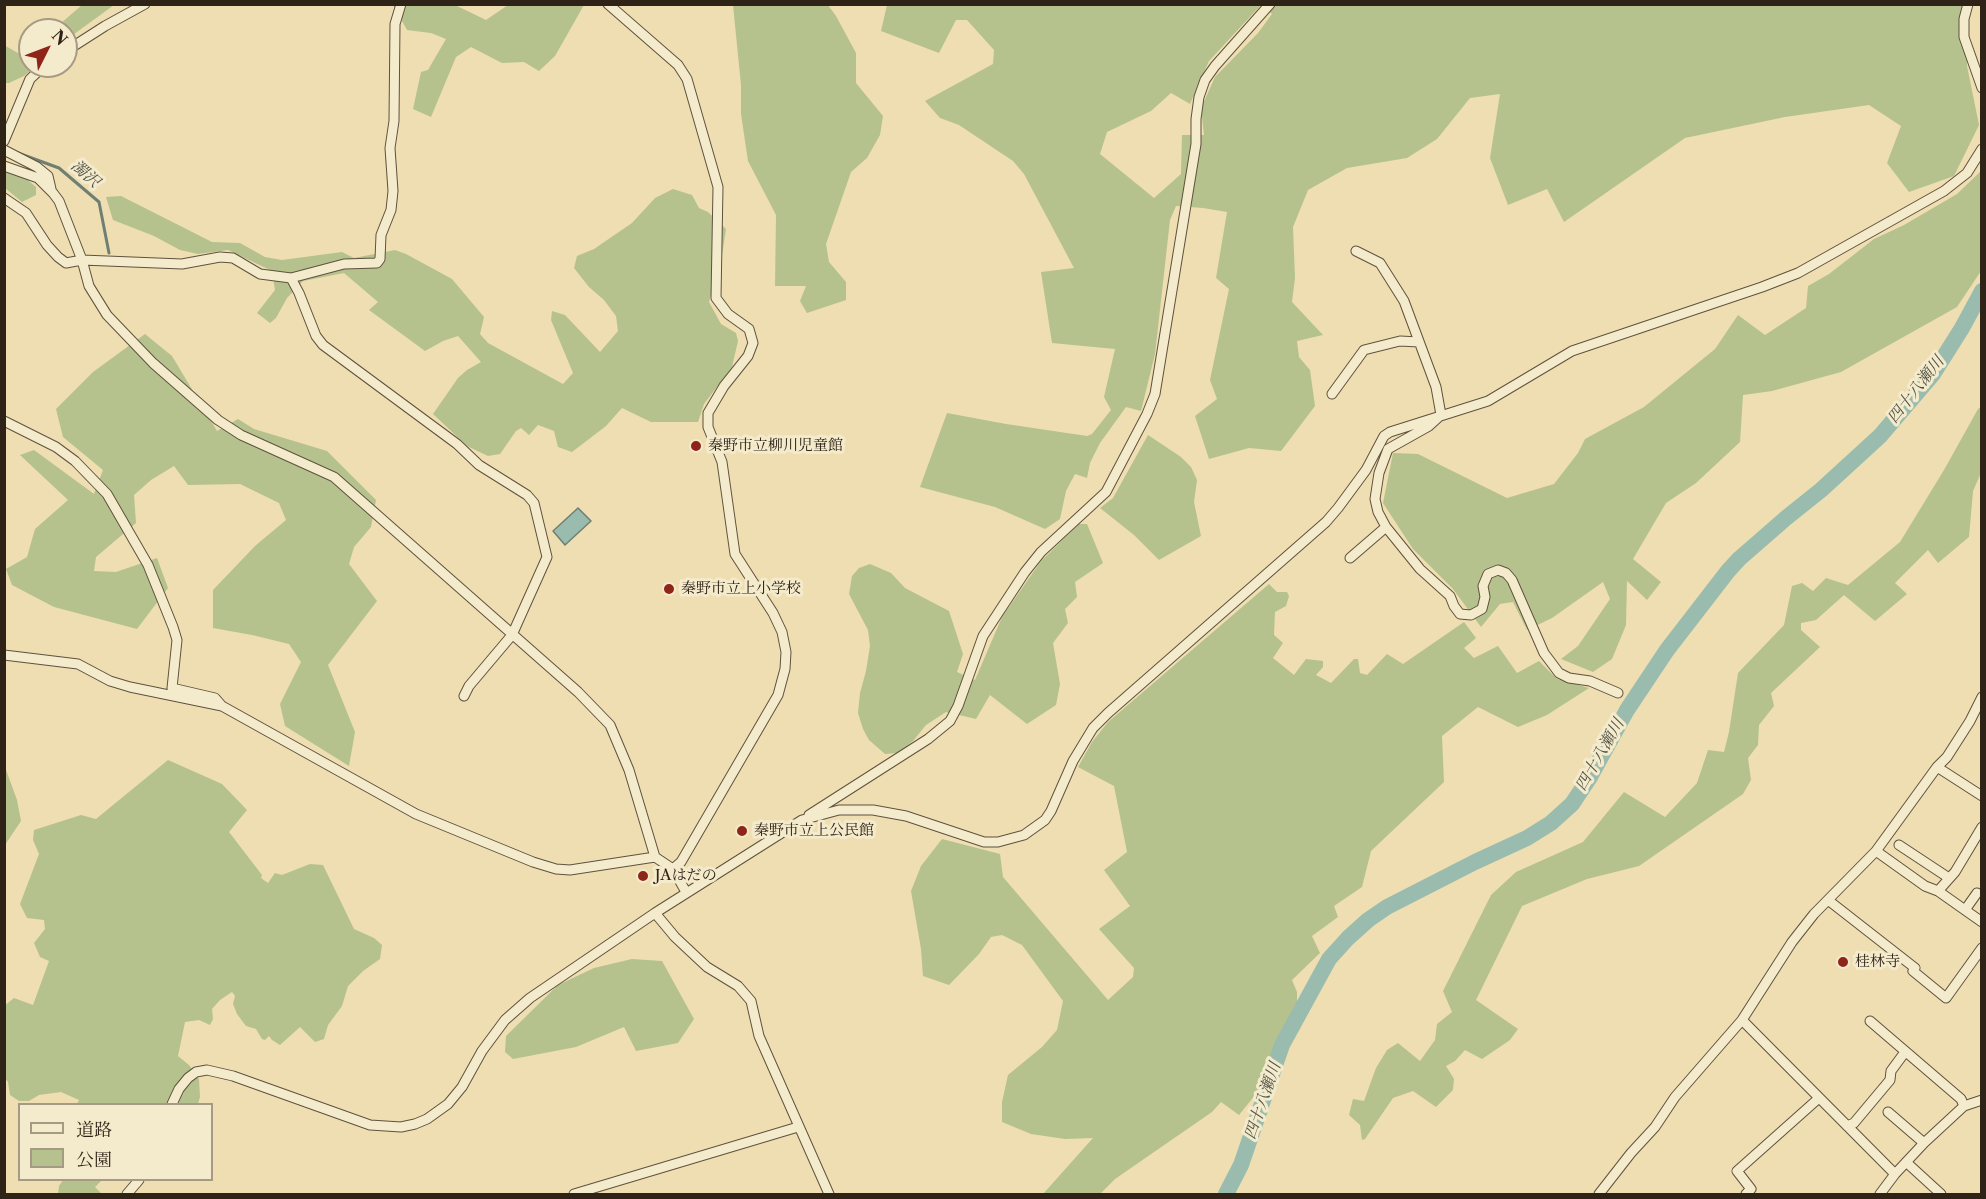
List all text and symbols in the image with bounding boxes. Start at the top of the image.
north arrow [18,18,78,78]
text: N [48,25,72,49]
water label: 濁沢 [67,156,103,192]
water label: 四十八瀬川 [1884,353,1948,427]
place label: 秦野市立柳川児童館 [708,437,843,455]
marker: 秦野市立柳川児童館 [689,439,703,453]
place label: 秦野市立上小学校 [681,580,801,598]
marker: 秦野市立上小学校 [662,582,676,596]
water label: 四十八瀬川 [1572,716,1628,794]
place label: 秦野市立上公民館 [754,822,874,840]
marker: 秦野市立上公民館 [735,824,749,838]
place label: JAはだの [655,867,716,885]
marker: JAはだの [636,869,650,883]
place label: 桂林寺 [1855,953,1900,971]
marker: 桂林寺 [1836,955,1850,969]
water label: 四十八瀬川 [1241,1060,1285,1142]
legend [18,1103,213,1181]
text: 道路 [76,1119,112,1141]
text: 公園 [76,1149,112,1171]

